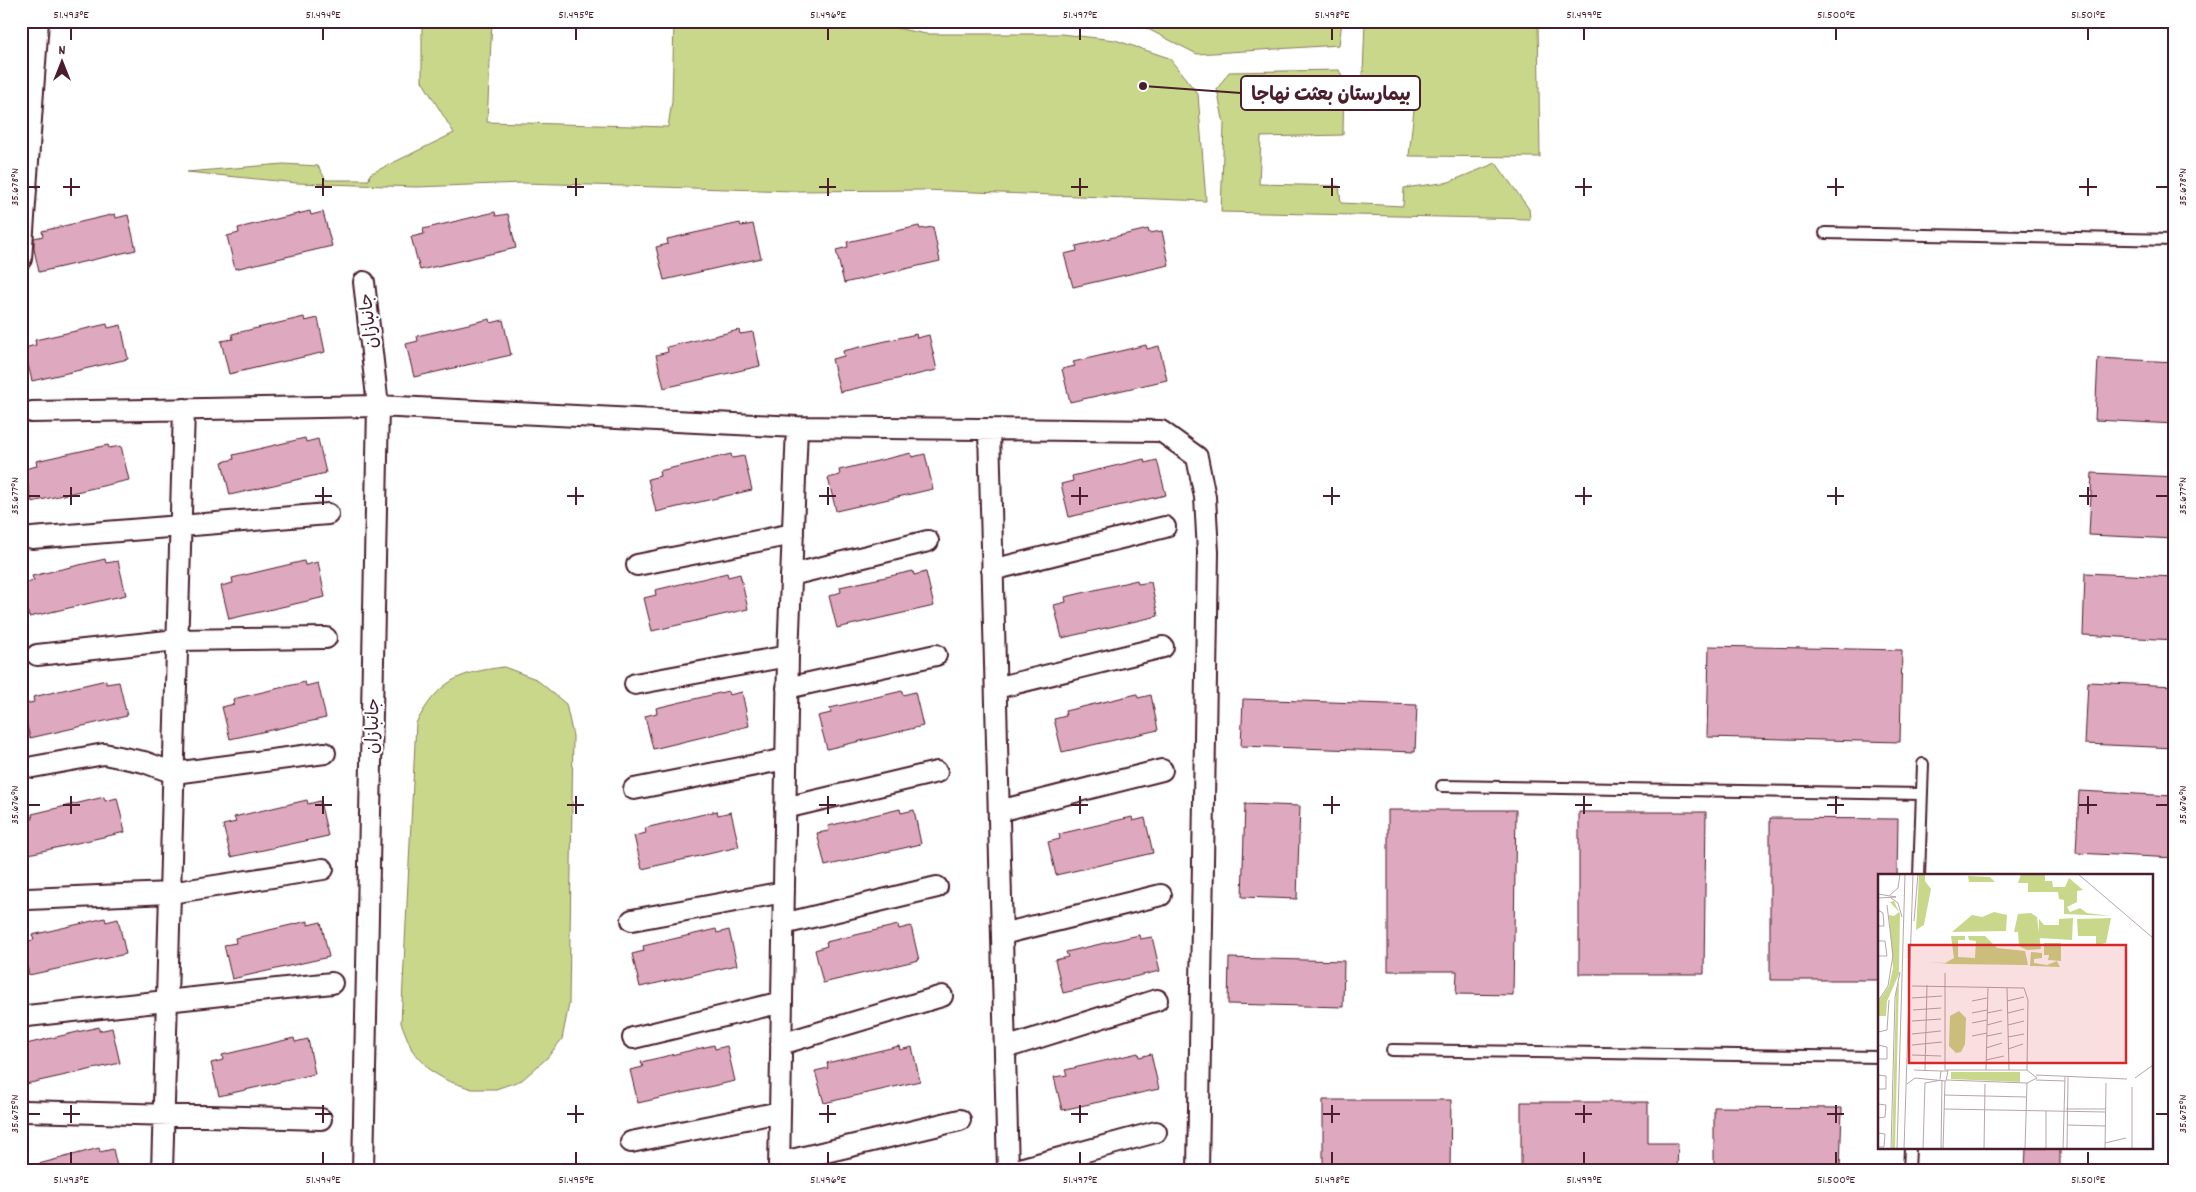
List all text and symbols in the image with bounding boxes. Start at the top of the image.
text: 51.493°E [53,7,89,24]
text: 51.494°E [306,7,341,24]
text: 51.495°E [558,7,594,24]
text: 51.496°E [810,7,846,24]
text: 51.497°E [1063,7,1098,24]
text: 51.498°E [1315,7,1350,24]
text: 51.499°E [1566,7,1602,24]
text: 51.500°E [1817,7,1856,24]
text: 51.501°E [2071,7,2106,24]
north arrow [38,38,88,88]
text: N [59,41,66,61]
callout: بیمارستان بعثت نهاجا [1241,76,1420,110]
text: بیمارستان بعثت نهاجا [1251,83,1411,110]
text: 35.678°N [7,168,24,206]
text: 35.678°N [2175,168,2192,206]
street label: جانبازان [355,291,386,350]
text: 35.677°N [7,477,24,515]
text: 35.677°N [2175,477,2192,515]
street label: جانبازان [362,698,387,754]
text: 35.676°N [7,785,24,825]
text: 35.676°N [2175,785,2192,825]
inset map [1878,874,2154,1150]
text: 35.675°N [7,1095,24,1133]
text: 35.675°N [2175,1095,2192,1133]
text: 51.493°E [53,1172,89,1189]
text: 51.494°E [306,1172,341,1189]
text: 51.495°E [558,1172,594,1189]
text: 51.496°E [810,1172,846,1189]
text: 51.497°E [1063,1172,1098,1189]
text: 51.498°E [1315,1172,1350,1189]
text: 51.499°E [1566,1172,1602,1189]
text: 51.500°E [1817,1172,1856,1189]
text: 51.501°E [2071,1172,2106,1189]

